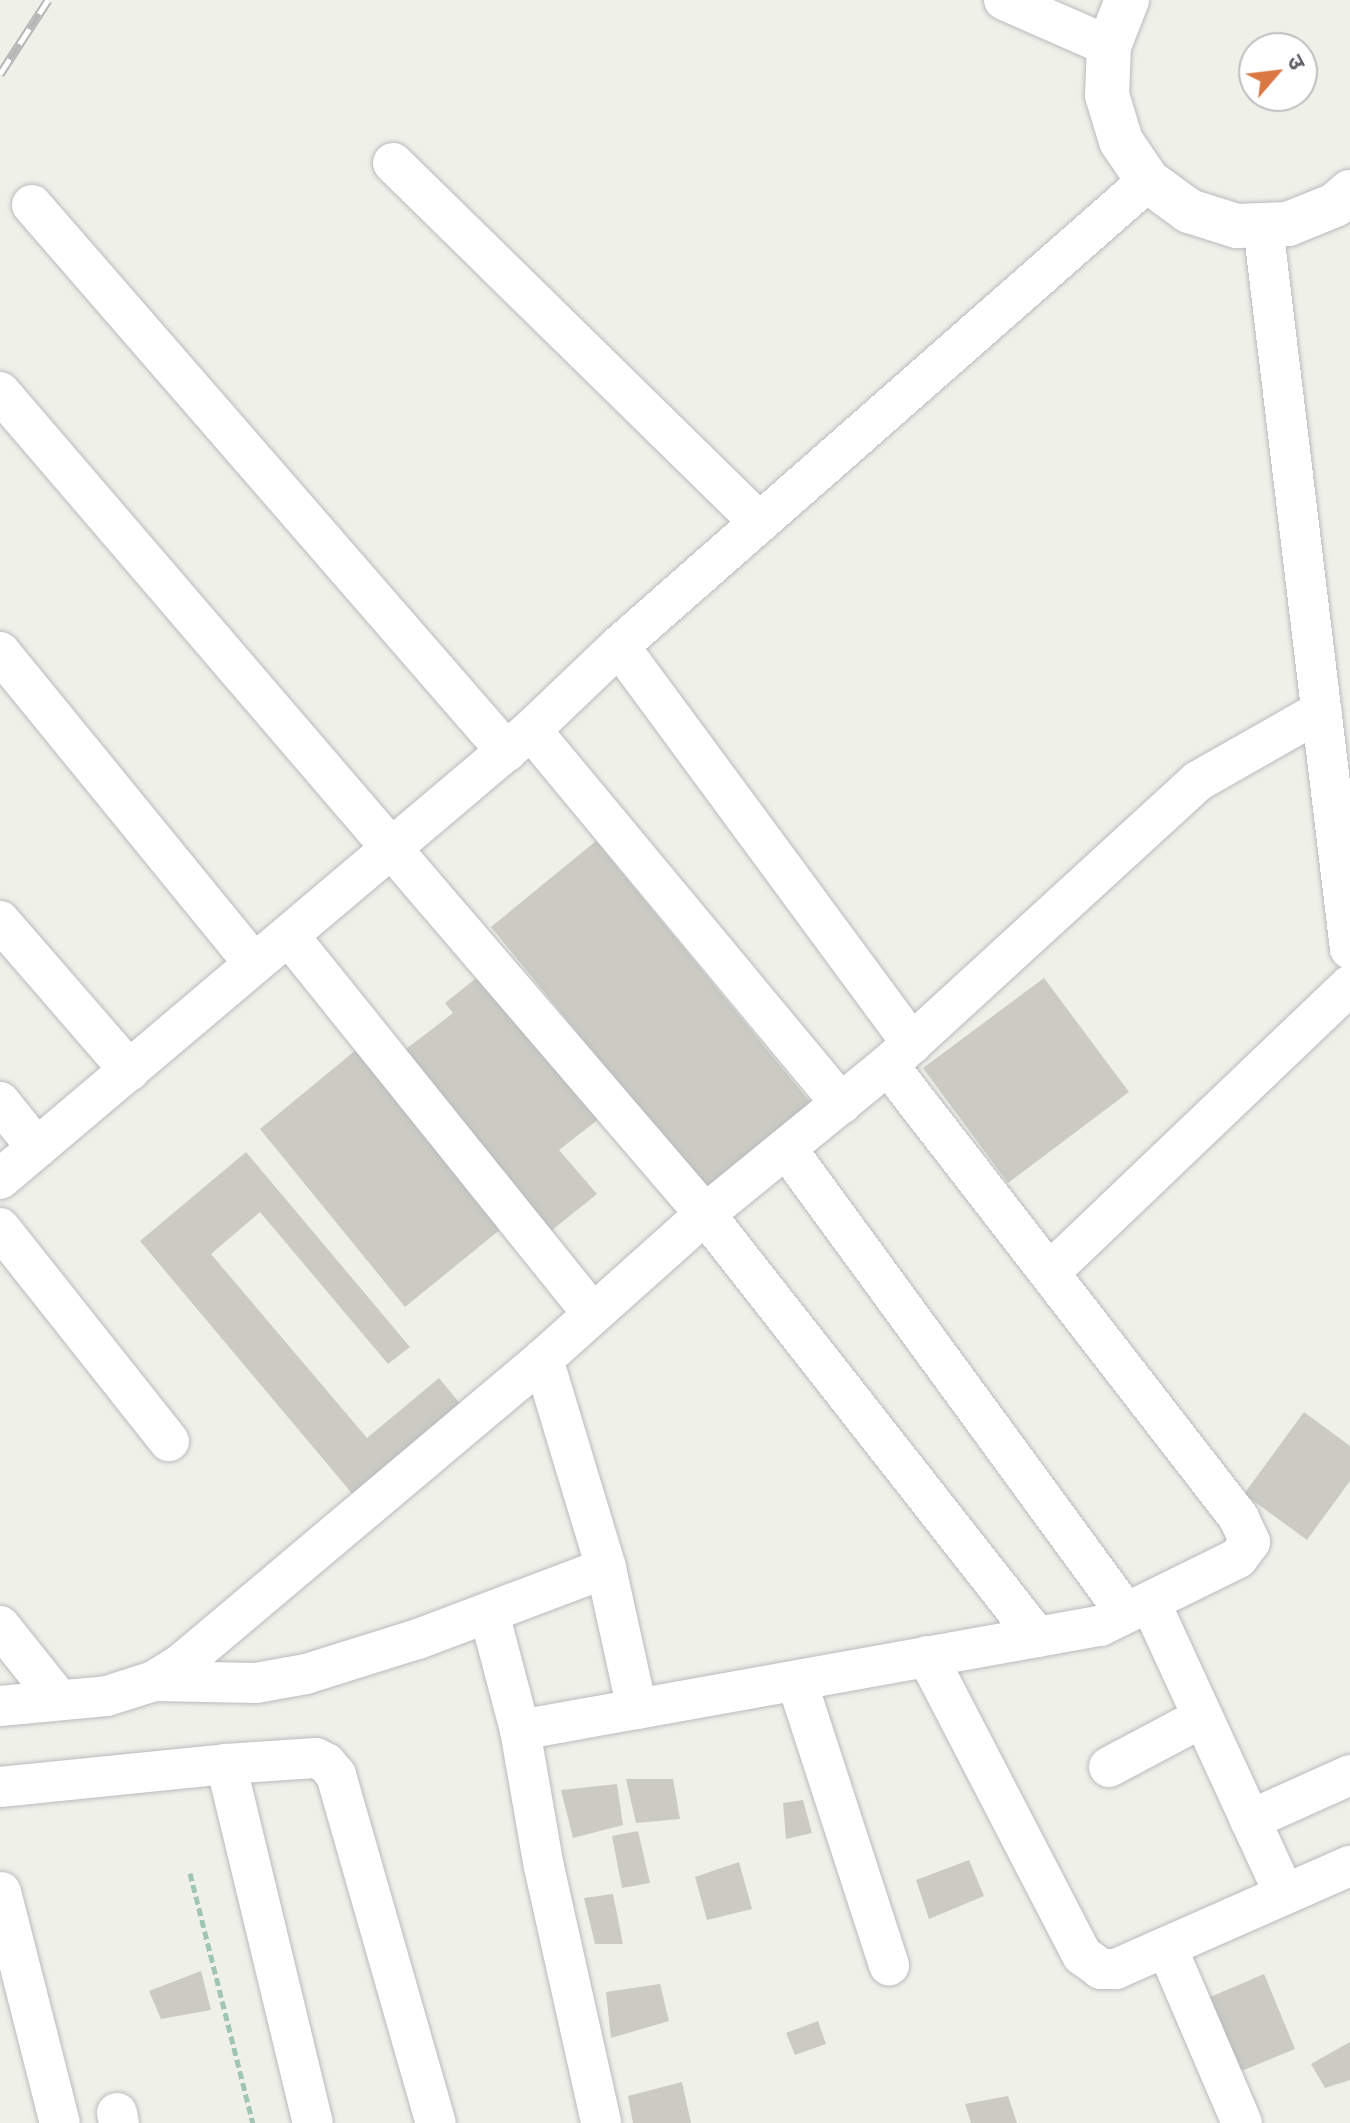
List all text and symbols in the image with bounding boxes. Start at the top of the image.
north arrow [1238,32,1318,112]
text: उ [1281,49,1314,74]

